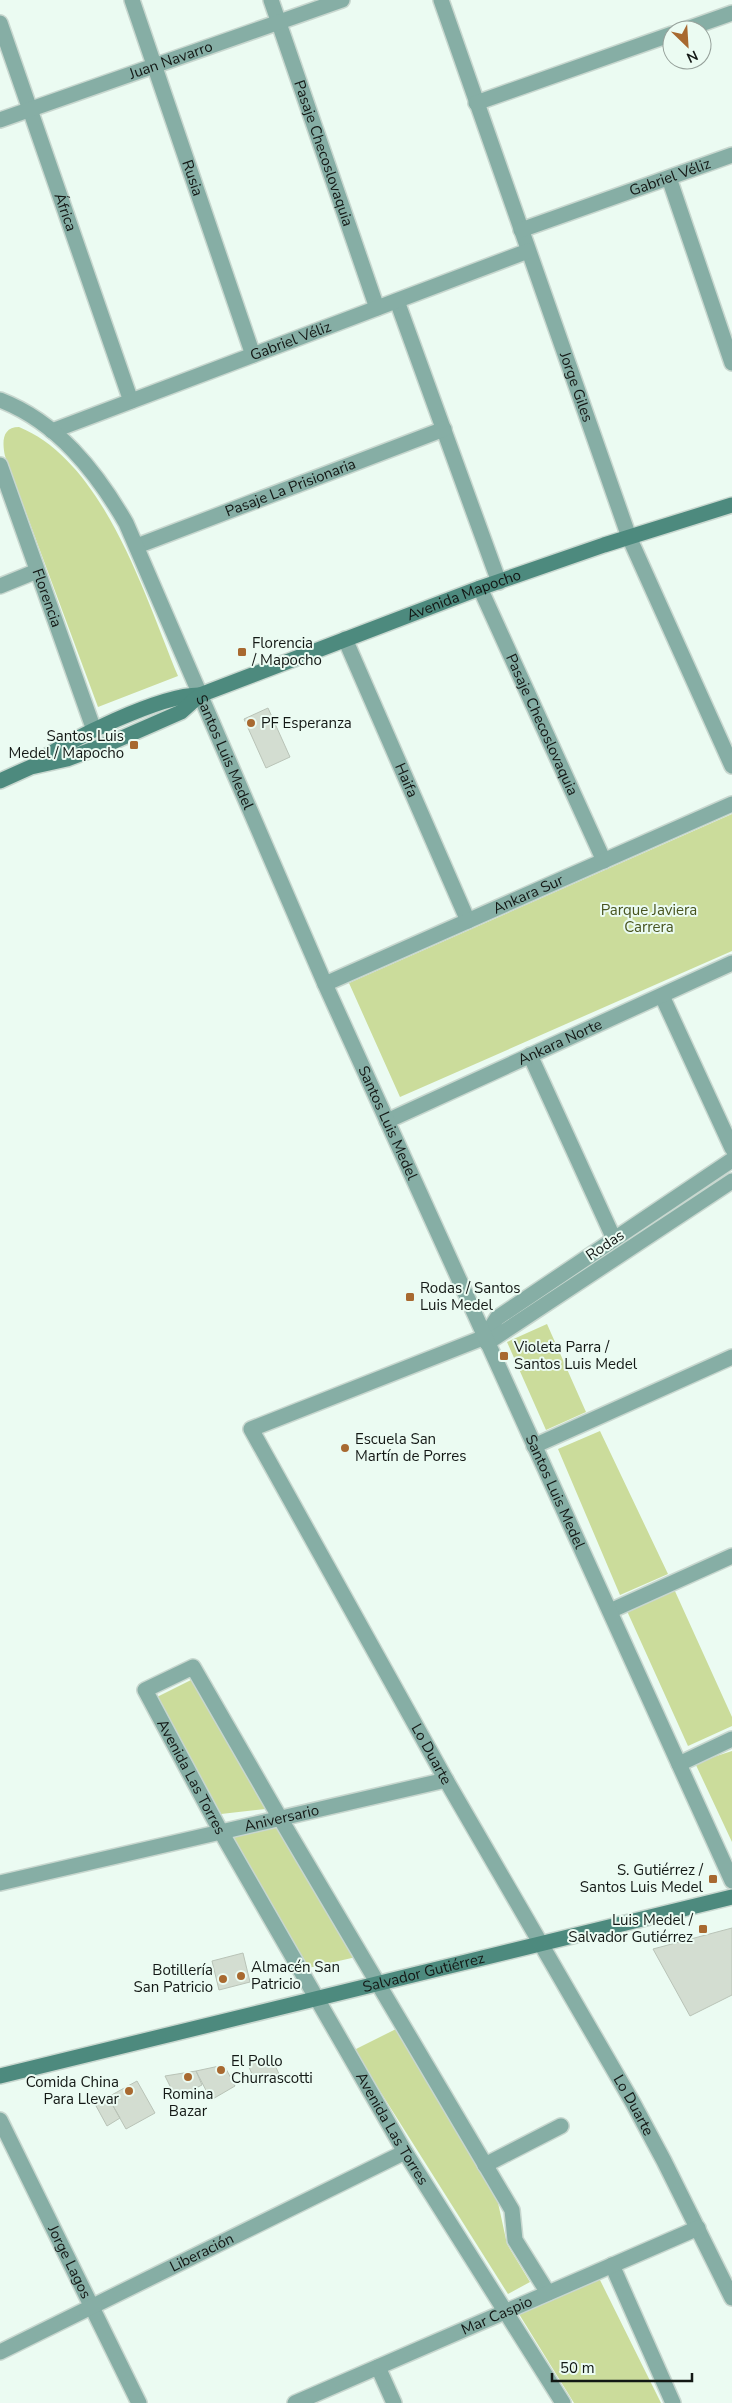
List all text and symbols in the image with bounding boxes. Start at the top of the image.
north arrow [662,20,712,70]
street label: Juan Navarro [125,36,215,84]
text: N [684,46,701,67]
street label: Pasaje Checoslovaquia [289,77,358,229]
street label: Gabriel Véliz [626,153,713,201]
street label: Rusia [177,157,208,199]
street label: África [50,190,81,234]
street label: Gabriel Véliz [247,316,334,365]
street label: Jorge Giles [555,348,598,425]
street label: Pasaje La Prisionaria [222,454,358,522]
street label: Avenida Mapocho [404,565,524,625]
street label: Florencia [27,566,67,630]
place label: Florencia / Mapocho [251,633,322,670]
marker: Florencia / Mapocho [236,646,248,658]
street label: Pasaje Checoslovaquia [501,651,583,799]
street label: Santos Luis Medel [191,691,259,813]
place label: PF Esperanza [261,713,352,733]
marker: PF Esperanza [245,717,257,729]
place label: Santos Luis Medel / Mapocho [8,726,124,763]
marker: Santos Luis Medel / Mapocho [128,739,140,751]
street label: Haifa [390,760,423,801]
street label: Ankara Sur [490,870,567,919]
park label: Parque Javiera Carrera [601,900,697,937]
street label: Ankara Norte [514,1014,605,1070]
street label: Santos Luis Medel [353,1062,423,1184]
street label: Rodas [582,1225,628,1265]
place label: Rodas / Santos Luis Medel [420,1278,521,1315]
marker: Rodas / Santos Luis Medel [404,1291,416,1303]
place label: Violeta Parra / Santos Luis Medel [513,1337,638,1374]
marker: Violeta Parra / Santos Luis Medel [498,1350,510,1362]
place label: Escuela San Martín de Porres [355,1429,467,1466]
street label: Santos Luis Medel [521,1431,590,1552]
marker: Escuela San Martín de Porres [339,1442,351,1454]
street label: Avenida Las Torres [152,1716,230,1838]
street label: Lo Duarte [407,1720,457,1788]
street label: Aniversario [242,1800,321,1836]
place label: S. Gutiérrez / Santos Luis Medel [580,1860,704,1897]
marker: S. Gutiérrez / Santos Luis Medel [707,1873,719,1885]
place label: Luis Medel / Salvador Gutiérrez [568,1910,694,1947]
marker: Luis Medel / Salvador Gutiérrez [697,1923,709,1935]
street label: Salvador Gutiérrez [360,1948,487,1997]
place label: Almacén San Patricio [251,1957,340,1994]
place label: Botillería San Patricio [134,1960,213,1997]
marker: Almacén San Patricio [235,1970,247,1982]
marker: Botillería San Patricio [217,1973,229,1985]
place label: El Pollo Churrascotti [231,2051,313,2088]
marker: El Pollo Churrascotti [215,2064,227,2076]
street label: Avenida Las Torres [351,2068,433,2189]
marker: Romina Bazar [182,2071,194,2083]
street label: Lo Duarte [609,2071,659,2139]
place label: Comida China Para Llevar [26,2072,120,2109]
place label: Romina Bazar [163,2084,214,2121]
marker: Comida China Para Llevar [123,2085,135,2097]
street label: Jorge Lagos [43,2221,96,2302]
street label: Liberación [166,2228,237,2277]
street label: Mar Caspio [458,2291,535,2340]
scale bar [552,2350,692,2382]
text: 50 m [560,2358,595,2378]

